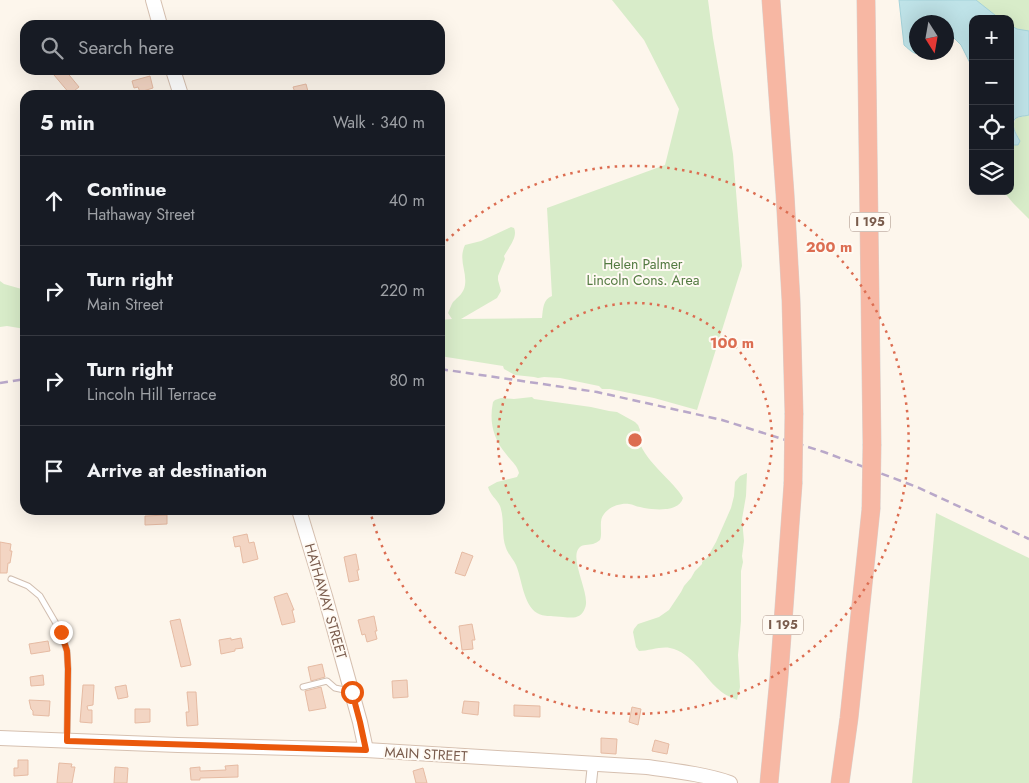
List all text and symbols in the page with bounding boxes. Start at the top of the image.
north arrow [909,15,954,60]
map controls [969,15,1014,195]
button: + [969,15,1014,60]
search box [20,20,445,75]
icon: search [38,34,66,62]
text: Search here [78,34,174,61]
button: − [969,60,1014,105]
button: locate [969,105,1014,150]
text: 5 min [40,108,95,138]
text: Walk · 340 m [333,111,425,134]
button: layers [969,150,1014,195]
text: Continue [87,176,166,203]
icon: ahead [40,187,68,215]
text: 40 m [389,189,425,212]
text: Hathaway Street [87,203,195,226]
road number: I 195 [850,212,890,232]
text: 200 m [806,236,852,258]
park label: Helen Palmer Lincoln Cons. Area [587,254,699,290]
text: Turn right [87,266,173,293]
icon: right [40,277,68,305]
text: 220 m [380,279,425,302]
text: Main Street [87,293,163,316]
text: 100 m [710,332,754,354]
text: Turn right [87,356,173,383]
icon: right [40,367,68,395]
text: 80 m [389,369,425,392]
text: Lincoln Hill Terrace [87,383,216,406]
centre of rings [626,431,644,449]
icon: arrive [40,457,68,485]
text: Arrive at destination [87,457,267,484]
street label: HATHAWAY STREET [300,541,352,662]
road number: I 195 [763,616,803,634]
route end [50,621,73,644]
route start [341,681,364,704]
street label: MAIN STREET [384,742,468,766]

